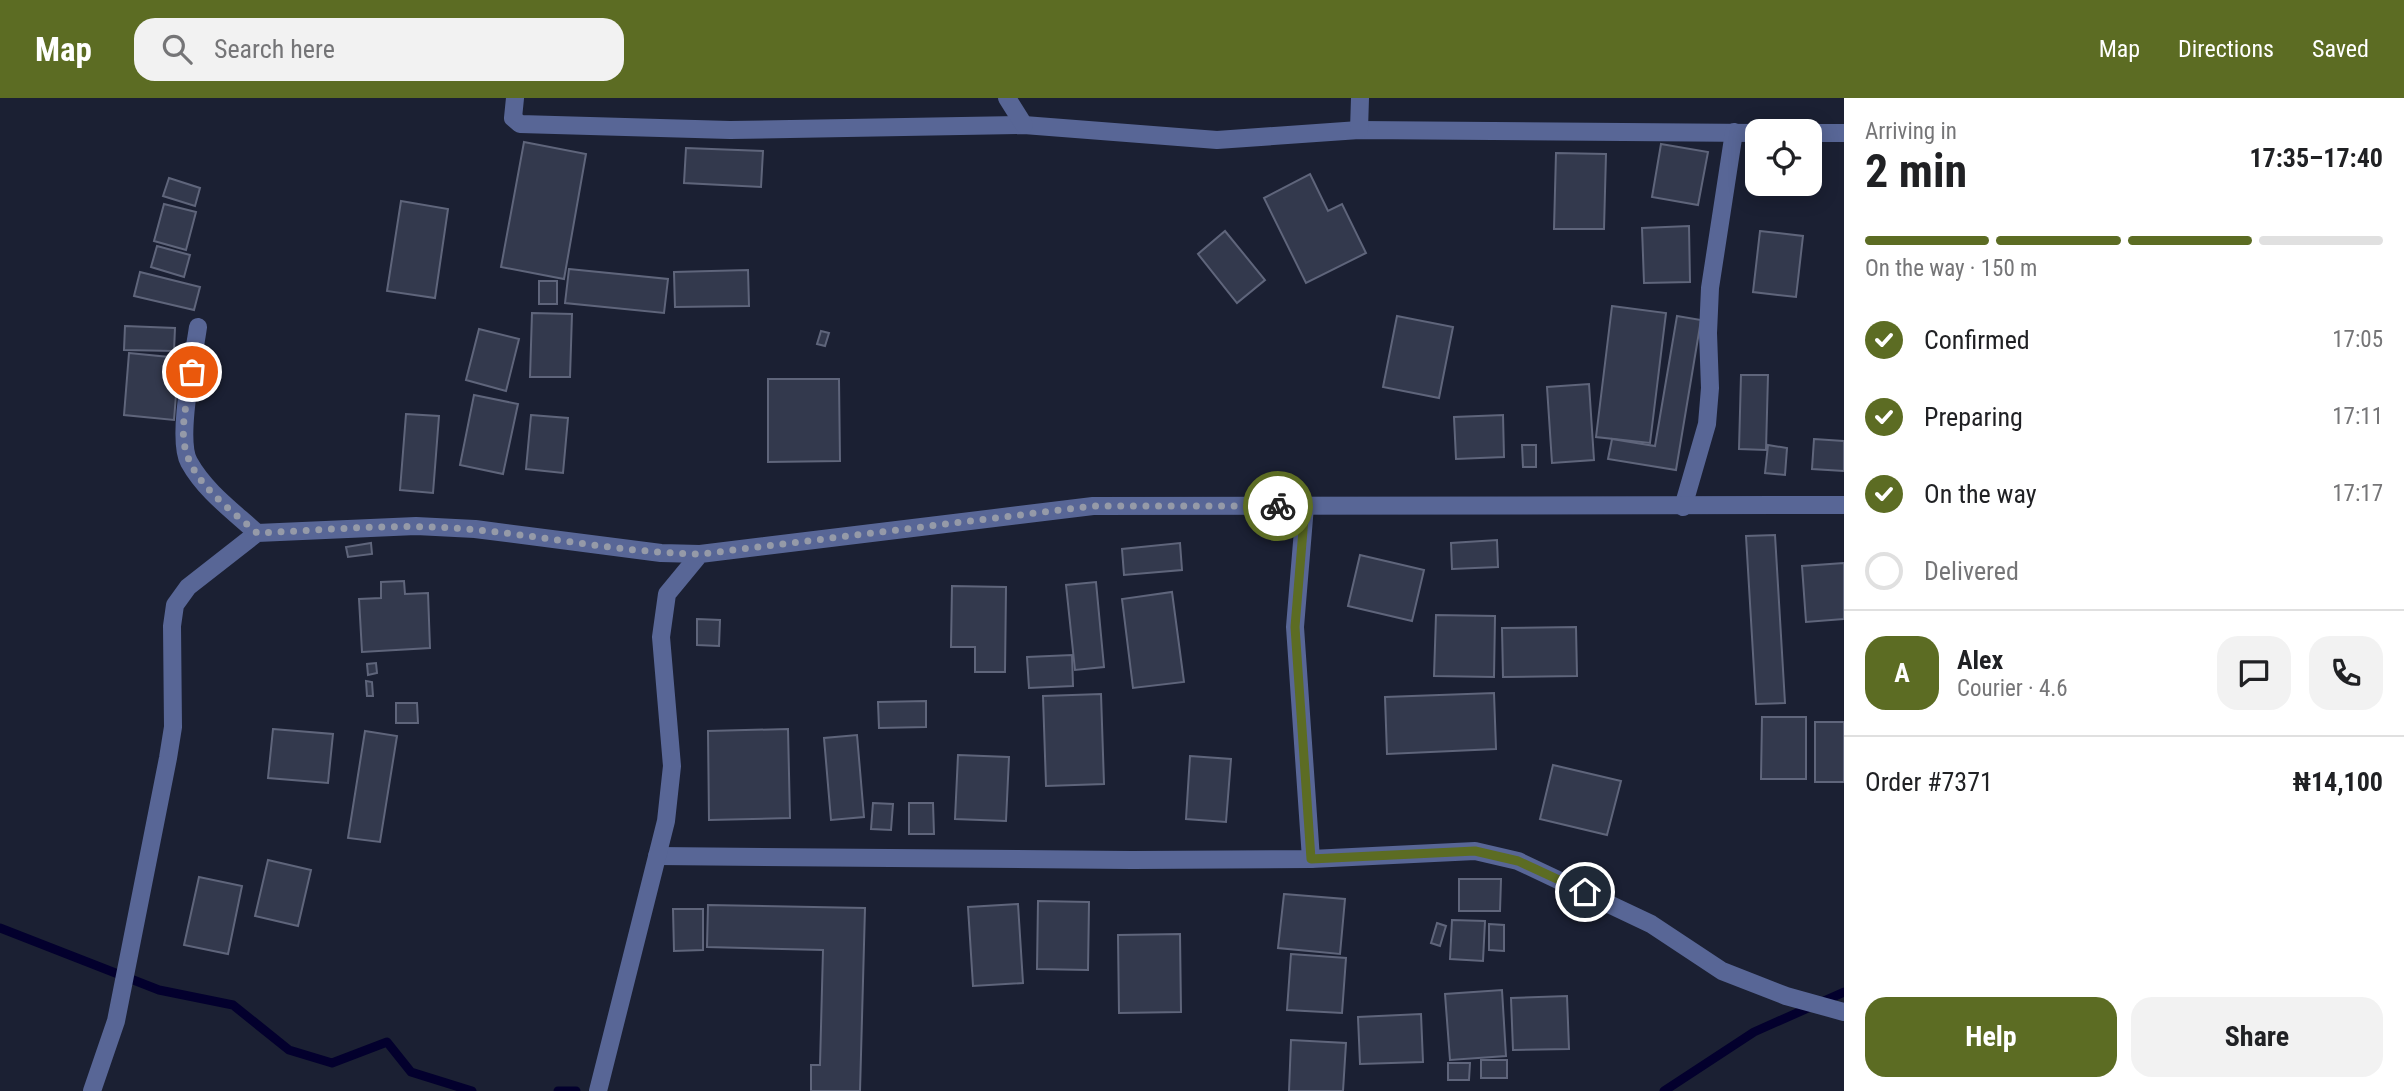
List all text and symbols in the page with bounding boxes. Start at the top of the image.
search box [134,18,624,81]
text: Map [35,30,92,69]
icon: search [158,30,196,68]
text: Search here [214,34,335,64]
text: Map [2099,35,2140,63]
text: Directions [2178,35,2274,63]
text: Saved [2312,35,2369,63]
text: Arriving in [1865,118,1957,145]
map controls [1745,119,1822,196]
button: locate [1745,119,1822,196]
text: 17:35–17:40 [2249,143,2383,173]
text: 2 min [1865,144,1967,198]
text: On the way · 150 m [1865,255,2037,282]
icon: check [1865,321,1903,359]
text: Confirmed [1924,325,2030,355]
text: 17:05 [2332,326,2383,353]
pin [162,342,222,402]
icon: bag [173,353,211,391]
icon: check [1865,398,1903,436]
text: Preparing [1924,402,2023,432]
text: 17:11 [2332,403,2383,430]
courier [1243,471,1313,541]
icon: check [1865,475,1903,513]
text: On the way [1924,479,2037,509]
text: 17:17 [2332,480,2383,507]
icon: bike [1259,487,1297,525]
text: Delivered [1924,556,2019,586]
button: chat [2217,636,2291,710]
button: phone [2309,636,2383,710]
text: Alex [1957,645,2003,675]
text: A [1894,658,1910,688]
text: Courier · 4.6 [1957,675,2068,702]
text: Order #7371 [1865,767,1993,797]
text: ₦14,100 [2292,767,2383,797]
pin [1555,862,1615,922]
icon: home [1566,873,1604,911]
button: Help [1865,997,2117,1077]
button: Share [2131,997,2383,1077]

